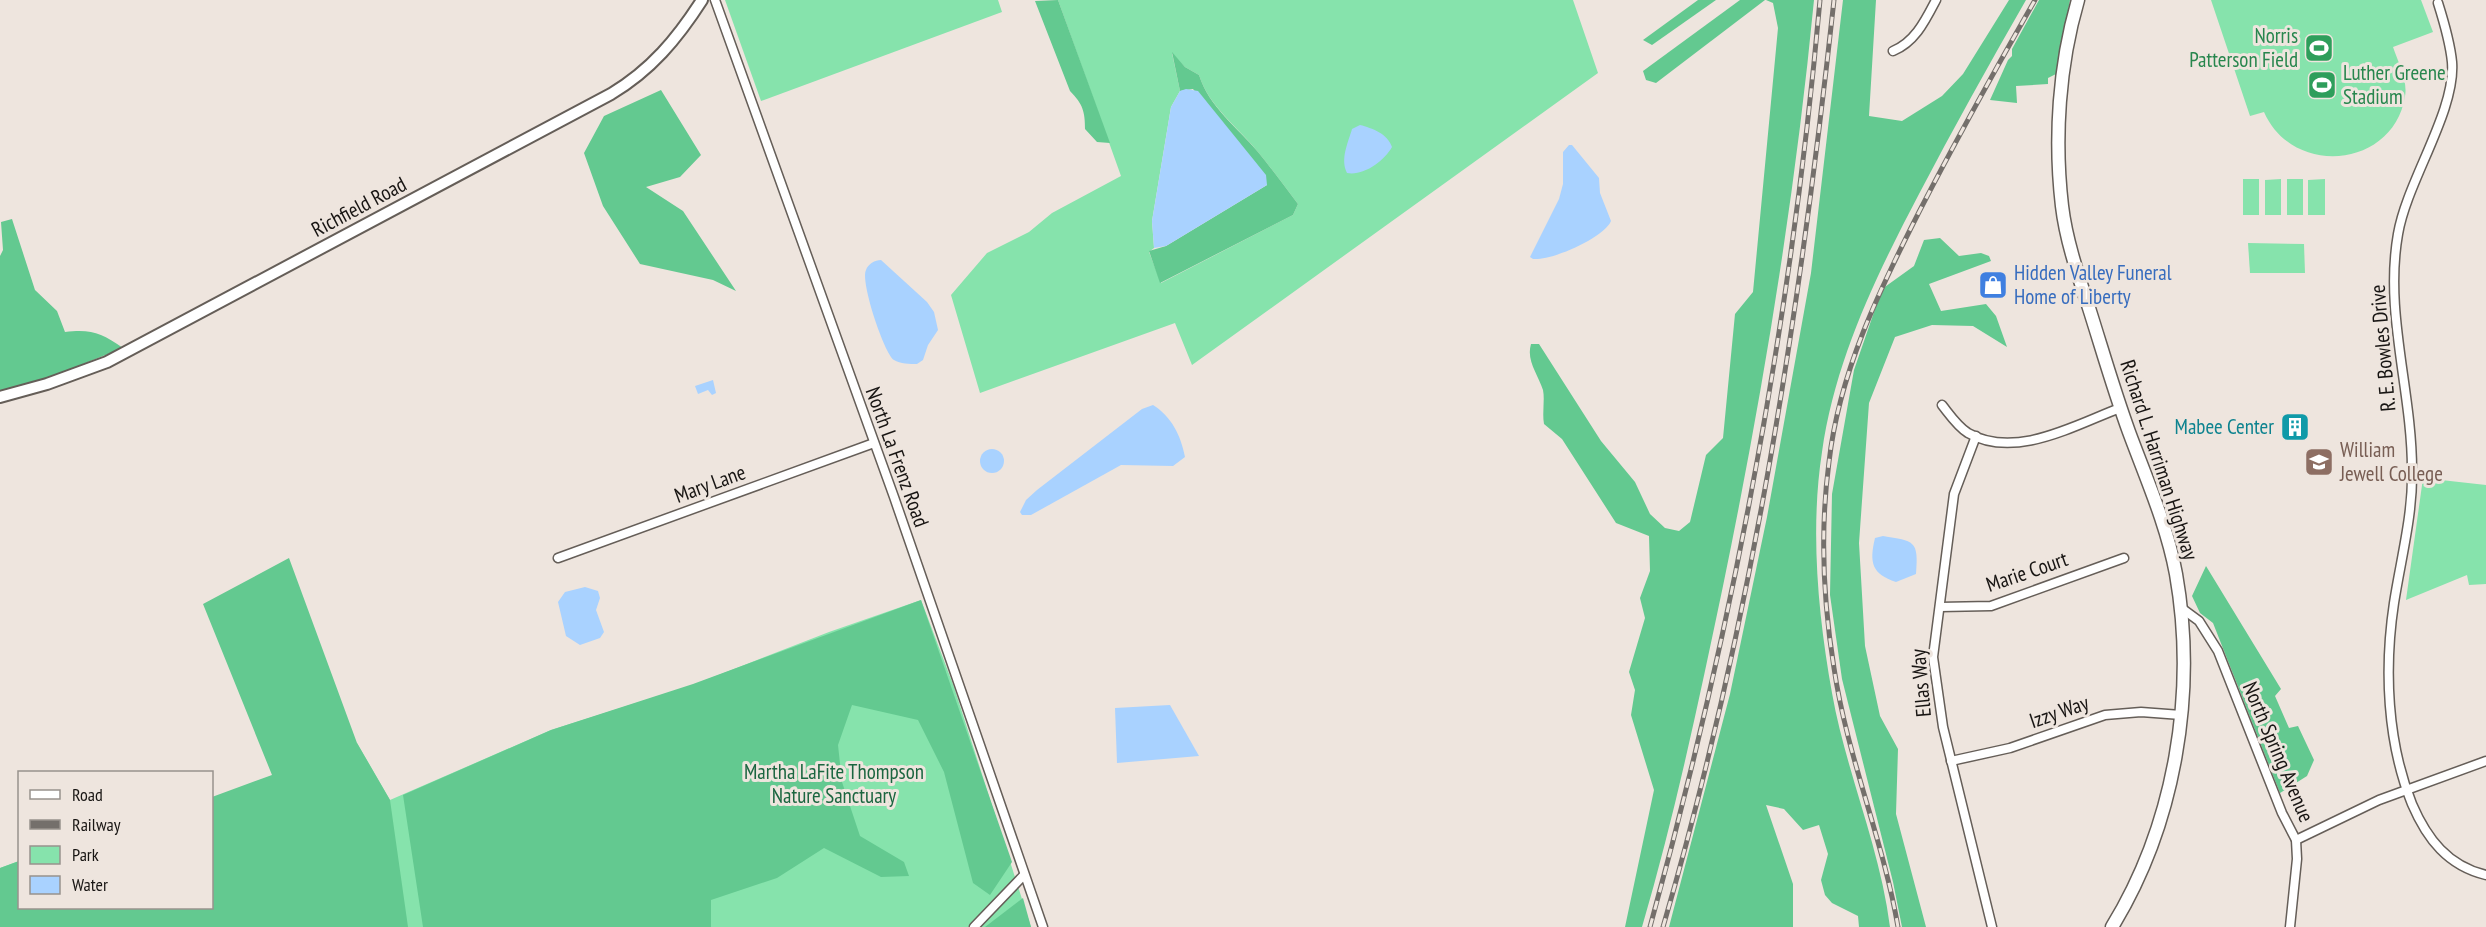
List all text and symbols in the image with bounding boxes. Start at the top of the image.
place label: Norris Patterson Field [2189,22,2298,73]
sports icon: Norris Patterson Field [2303,32,2335,64]
place label: Luther Greene Stadium [2343,59,2446,110]
sports icon: Luther Greene Stadium [2306,69,2338,101]
street label: Richfield Road [307,170,411,243]
place label: Hidden Valley Funeral Home of Liberty [2014,259,2172,310]
shop icon: Hidden Valley Funeral Home of Liberty [1977,269,2009,301]
street label: R. E. Bowles Drive [2364,284,2401,413]
street label: Richard L. Harriman Highway [2114,356,2205,563]
street label: North La Frenz Road [860,383,935,531]
building icon: Mabee Center [2279,411,2311,443]
place label: Mabee Center [2175,413,2274,440]
place label: William Jewell College [2339,436,2443,487]
school or university icon: William Jewell College [2303,446,2335,478]
street label: Mary Lane [670,458,749,509]
street label: Marie Court [1983,545,2071,598]
street label: Ellas Way [1904,648,1937,718]
street label: North Spring Avenue [2237,678,2320,826]
street label: Izzy Way [2026,689,2092,734]
park label: Martha LaFite Thompson Nature Sanctuary [744,758,924,809]
legend [18,771,213,909]
text: Road [72,783,103,806]
text: Railway [72,813,121,836]
text: Park [72,843,99,866]
text: Water [72,873,108,896]

